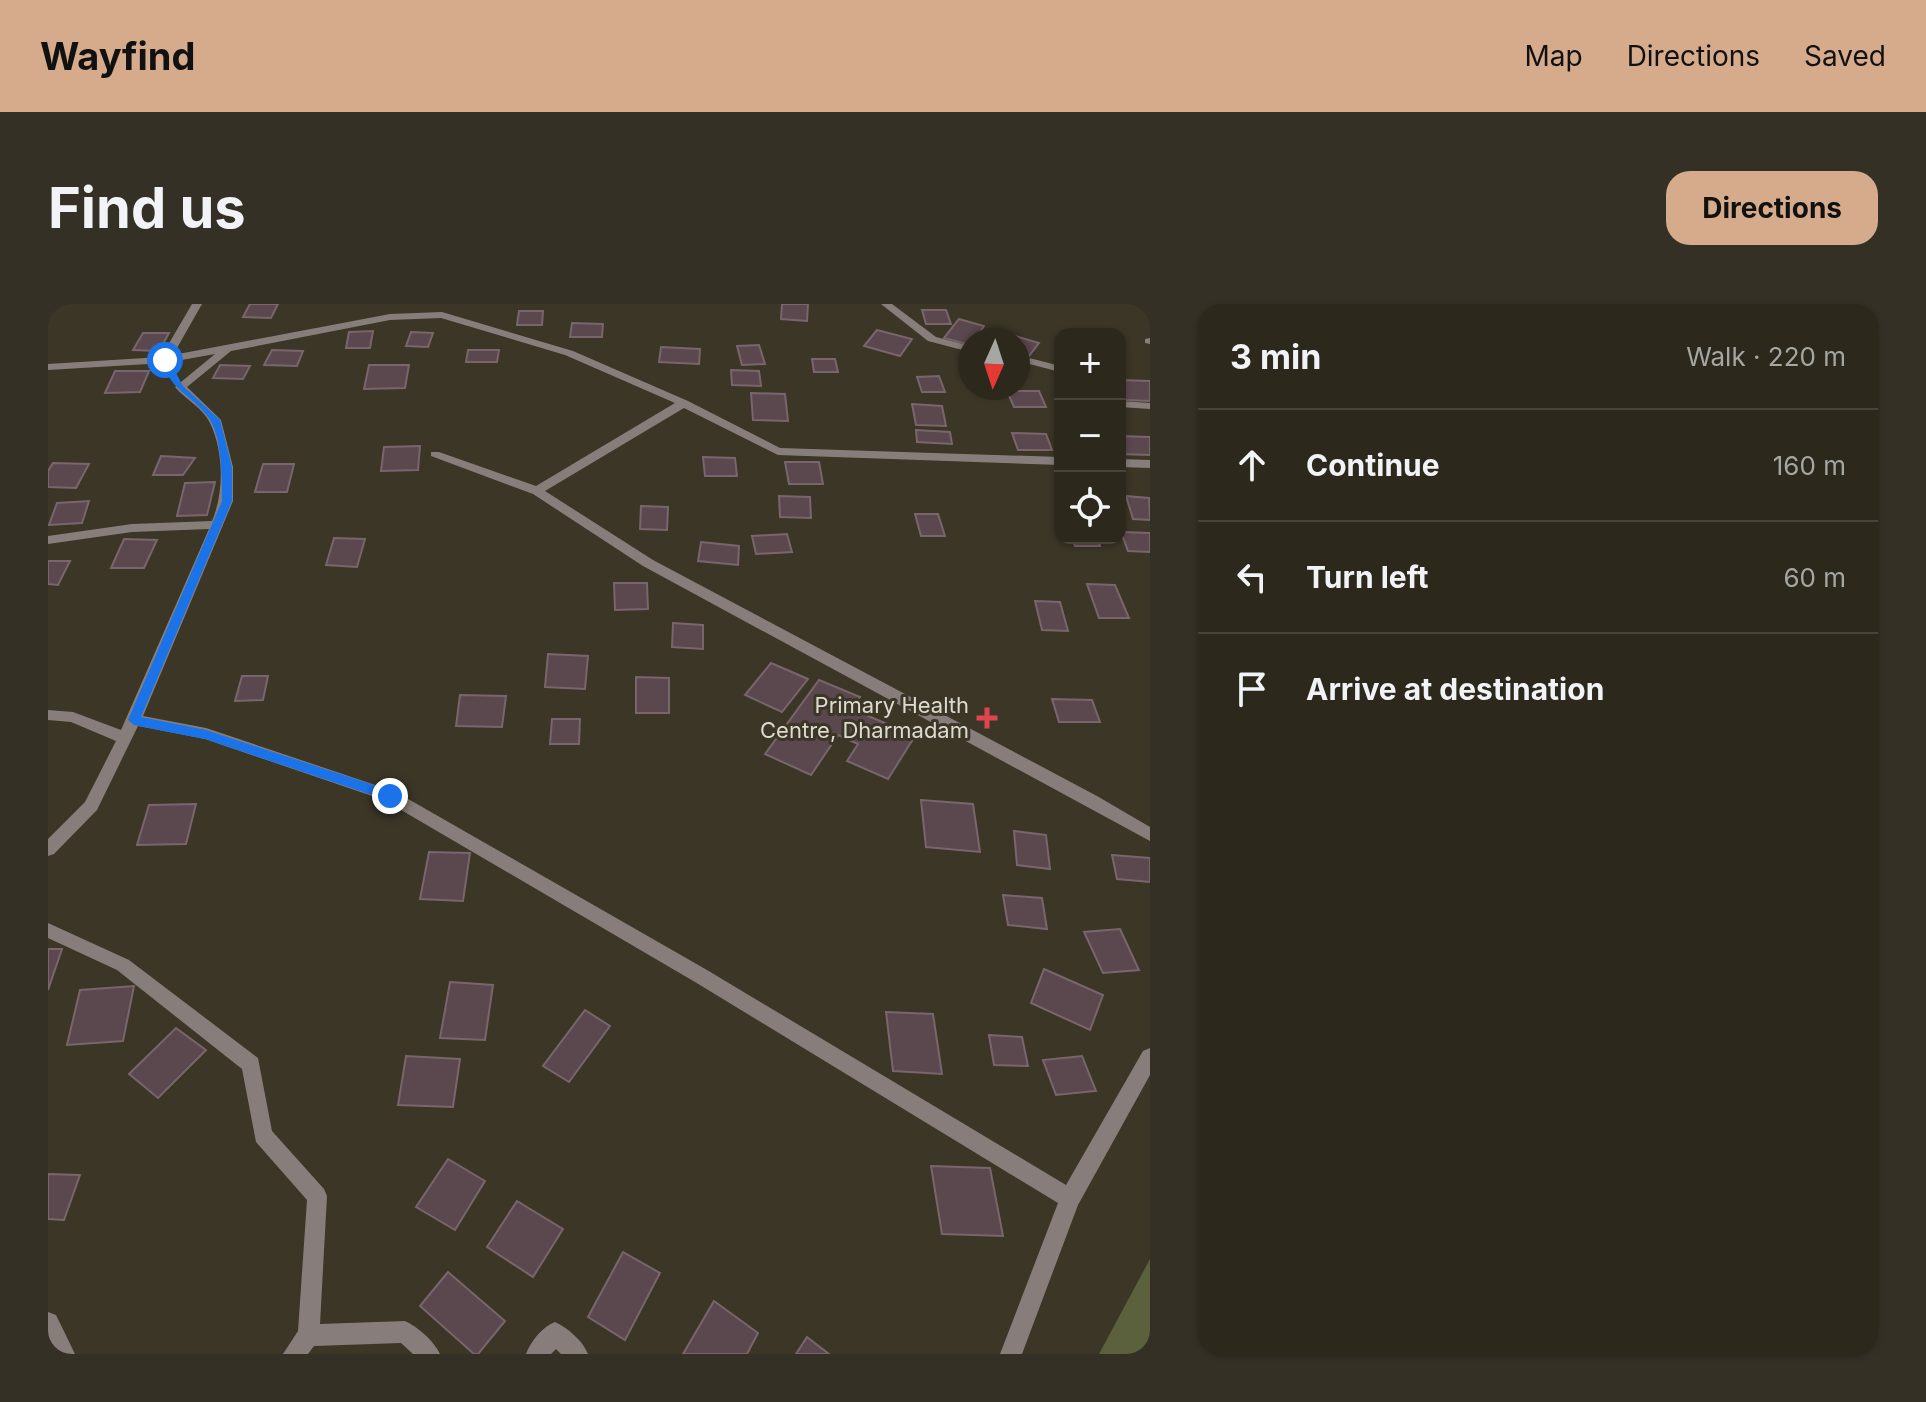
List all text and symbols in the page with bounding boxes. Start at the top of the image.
text: Wayfind [40,33,195,79]
text: Map [1524,39,1583,73]
text: Directions [1627,39,1760,73]
text: Saved [1804,39,1886,73]
button: Directions [1666,171,1878,245]
text: Find us [48,174,246,242]
north arrow [958,328,1030,400]
map controls [1054,328,1126,544]
button: + [1054,328,1126,400]
text: 3 min [1230,336,1321,377]
text: Walk · 220 m [1686,341,1846,372]
route start [147,342,183,378]
button: − [1054,400,1126,472]
icon: ahead [1230,443,1274,487]
text: Continue [1306,447,1440,483]
text: 160 m [1773,450,1846,481]
button: locate [1054,472,1126,544]
icon: left [1230,555,1274,599]
text: Turn left [1306,559,1428,595]
text: 60 m [1783,562,1846,593]
icon: arrive [1230,667,1274,711]
text: Arrive at destination [1306,671,1604,707]
place label: Primary Health Centre, Dharmadam [760,692,969,743]
marker: Primary Health Centre, Dharmadam [976,707,998,729]
route end [372,778,408,814]

